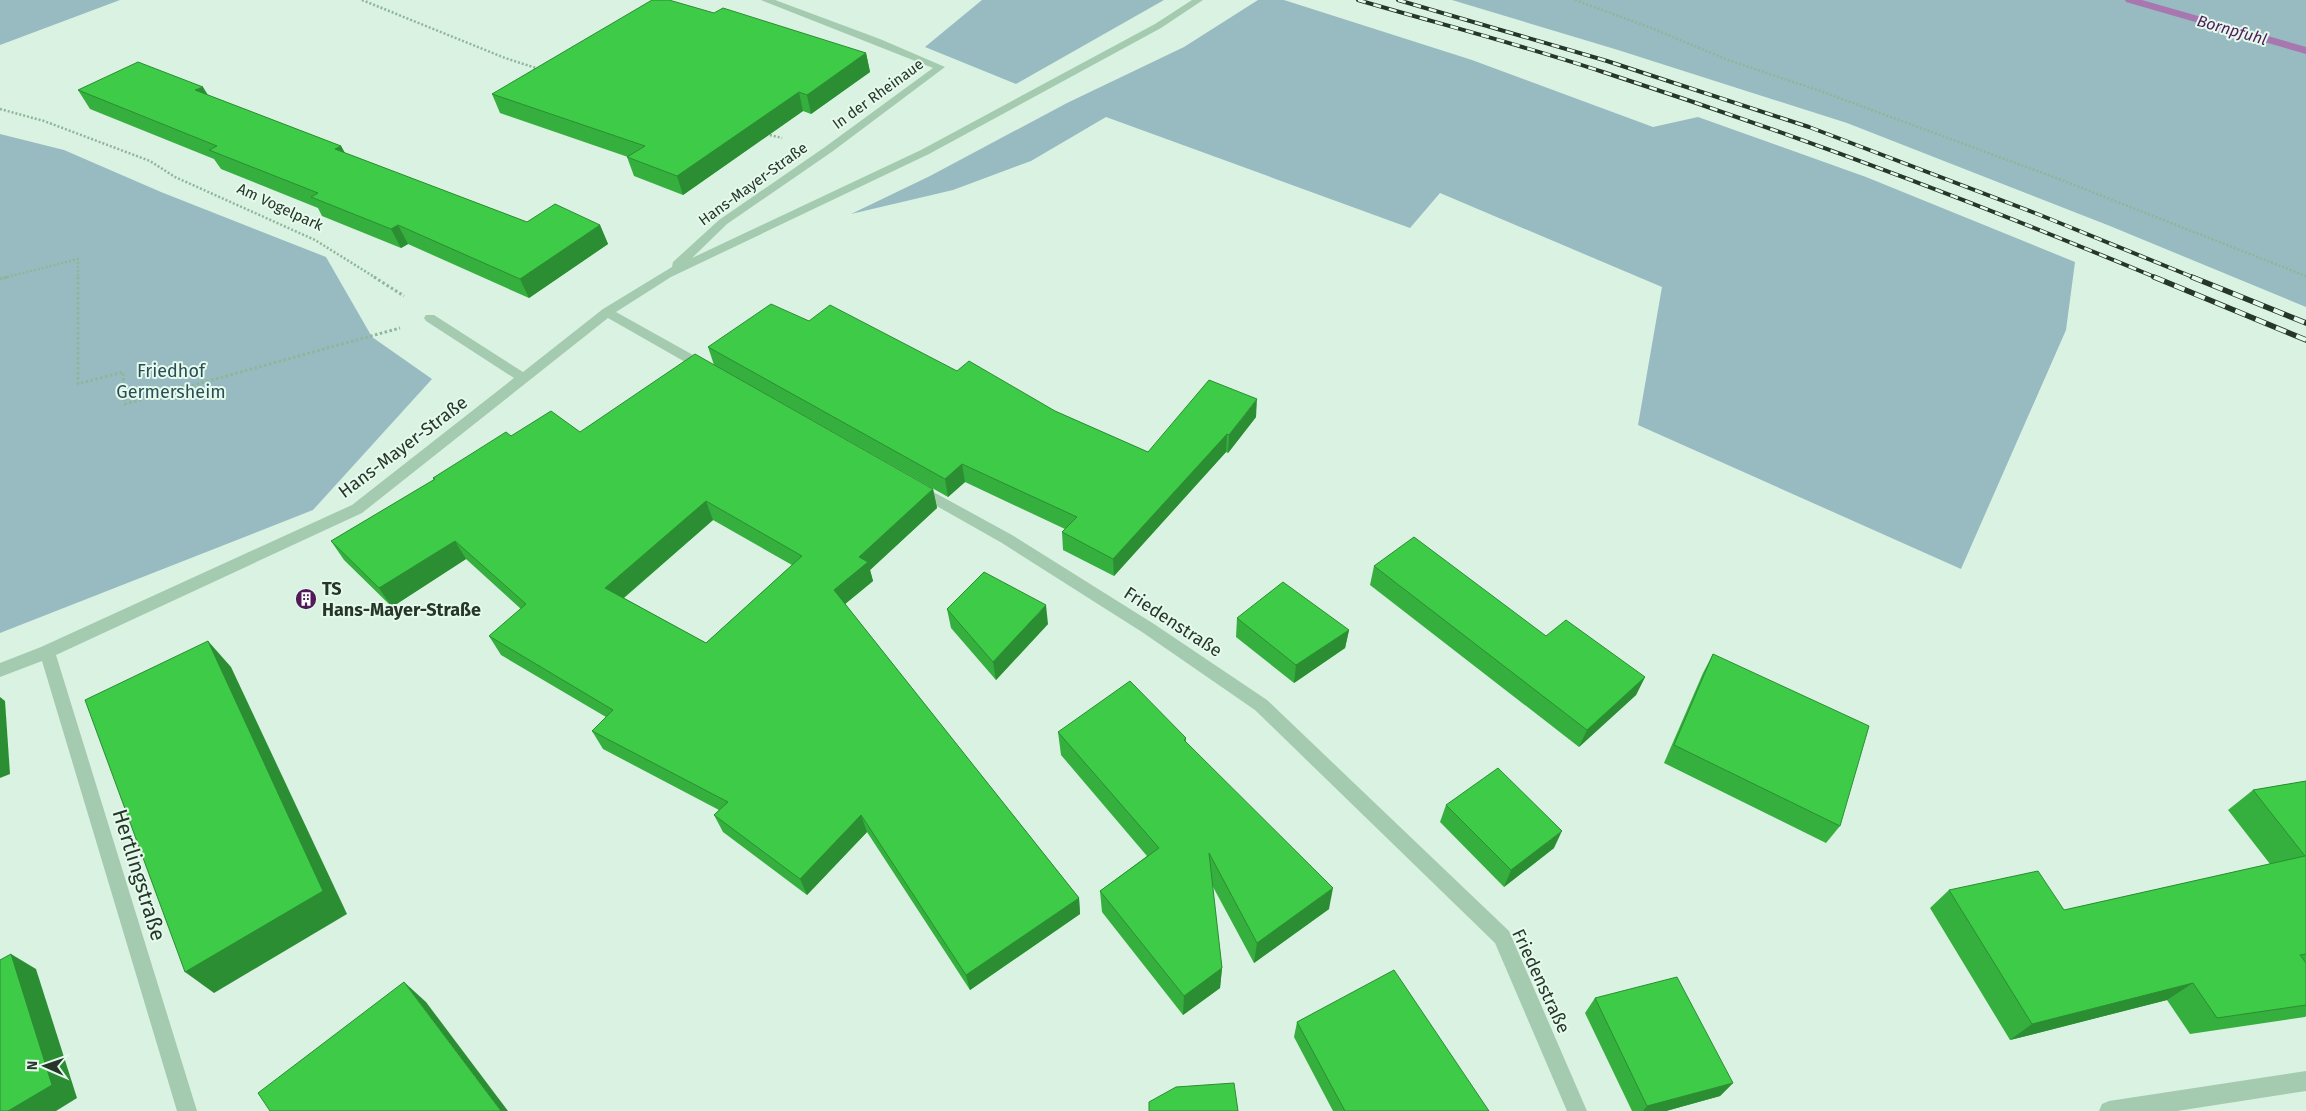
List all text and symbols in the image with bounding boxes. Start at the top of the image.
water label: Bornpfuhl [2195,11,2269,49]
street label: In der Rheinaue [829,55,927,133]
street label: Hans-Mayer-Straße [695,139,811,229]
street label: Am Vogelpark [234,179,326,235]
park label: Friedhof Germersheim [116,360,226,403]
street label: Hans-Mayer-Straße [334,391,472,503]
place label: TS Hans-Mayer-Straße [322,578,481,621]
street label: Friedenstraße [1120,582,1226,662]
building icon: TS Hans-Mayer-Straße [294,587,318,611]
street label: Hertlingstraße [107,806,171,944]
street label: Friedenstraße [1507,925,1575,1037]
north arrow [20,1041,70,1091]
text: N [24,1061,41,1071]

